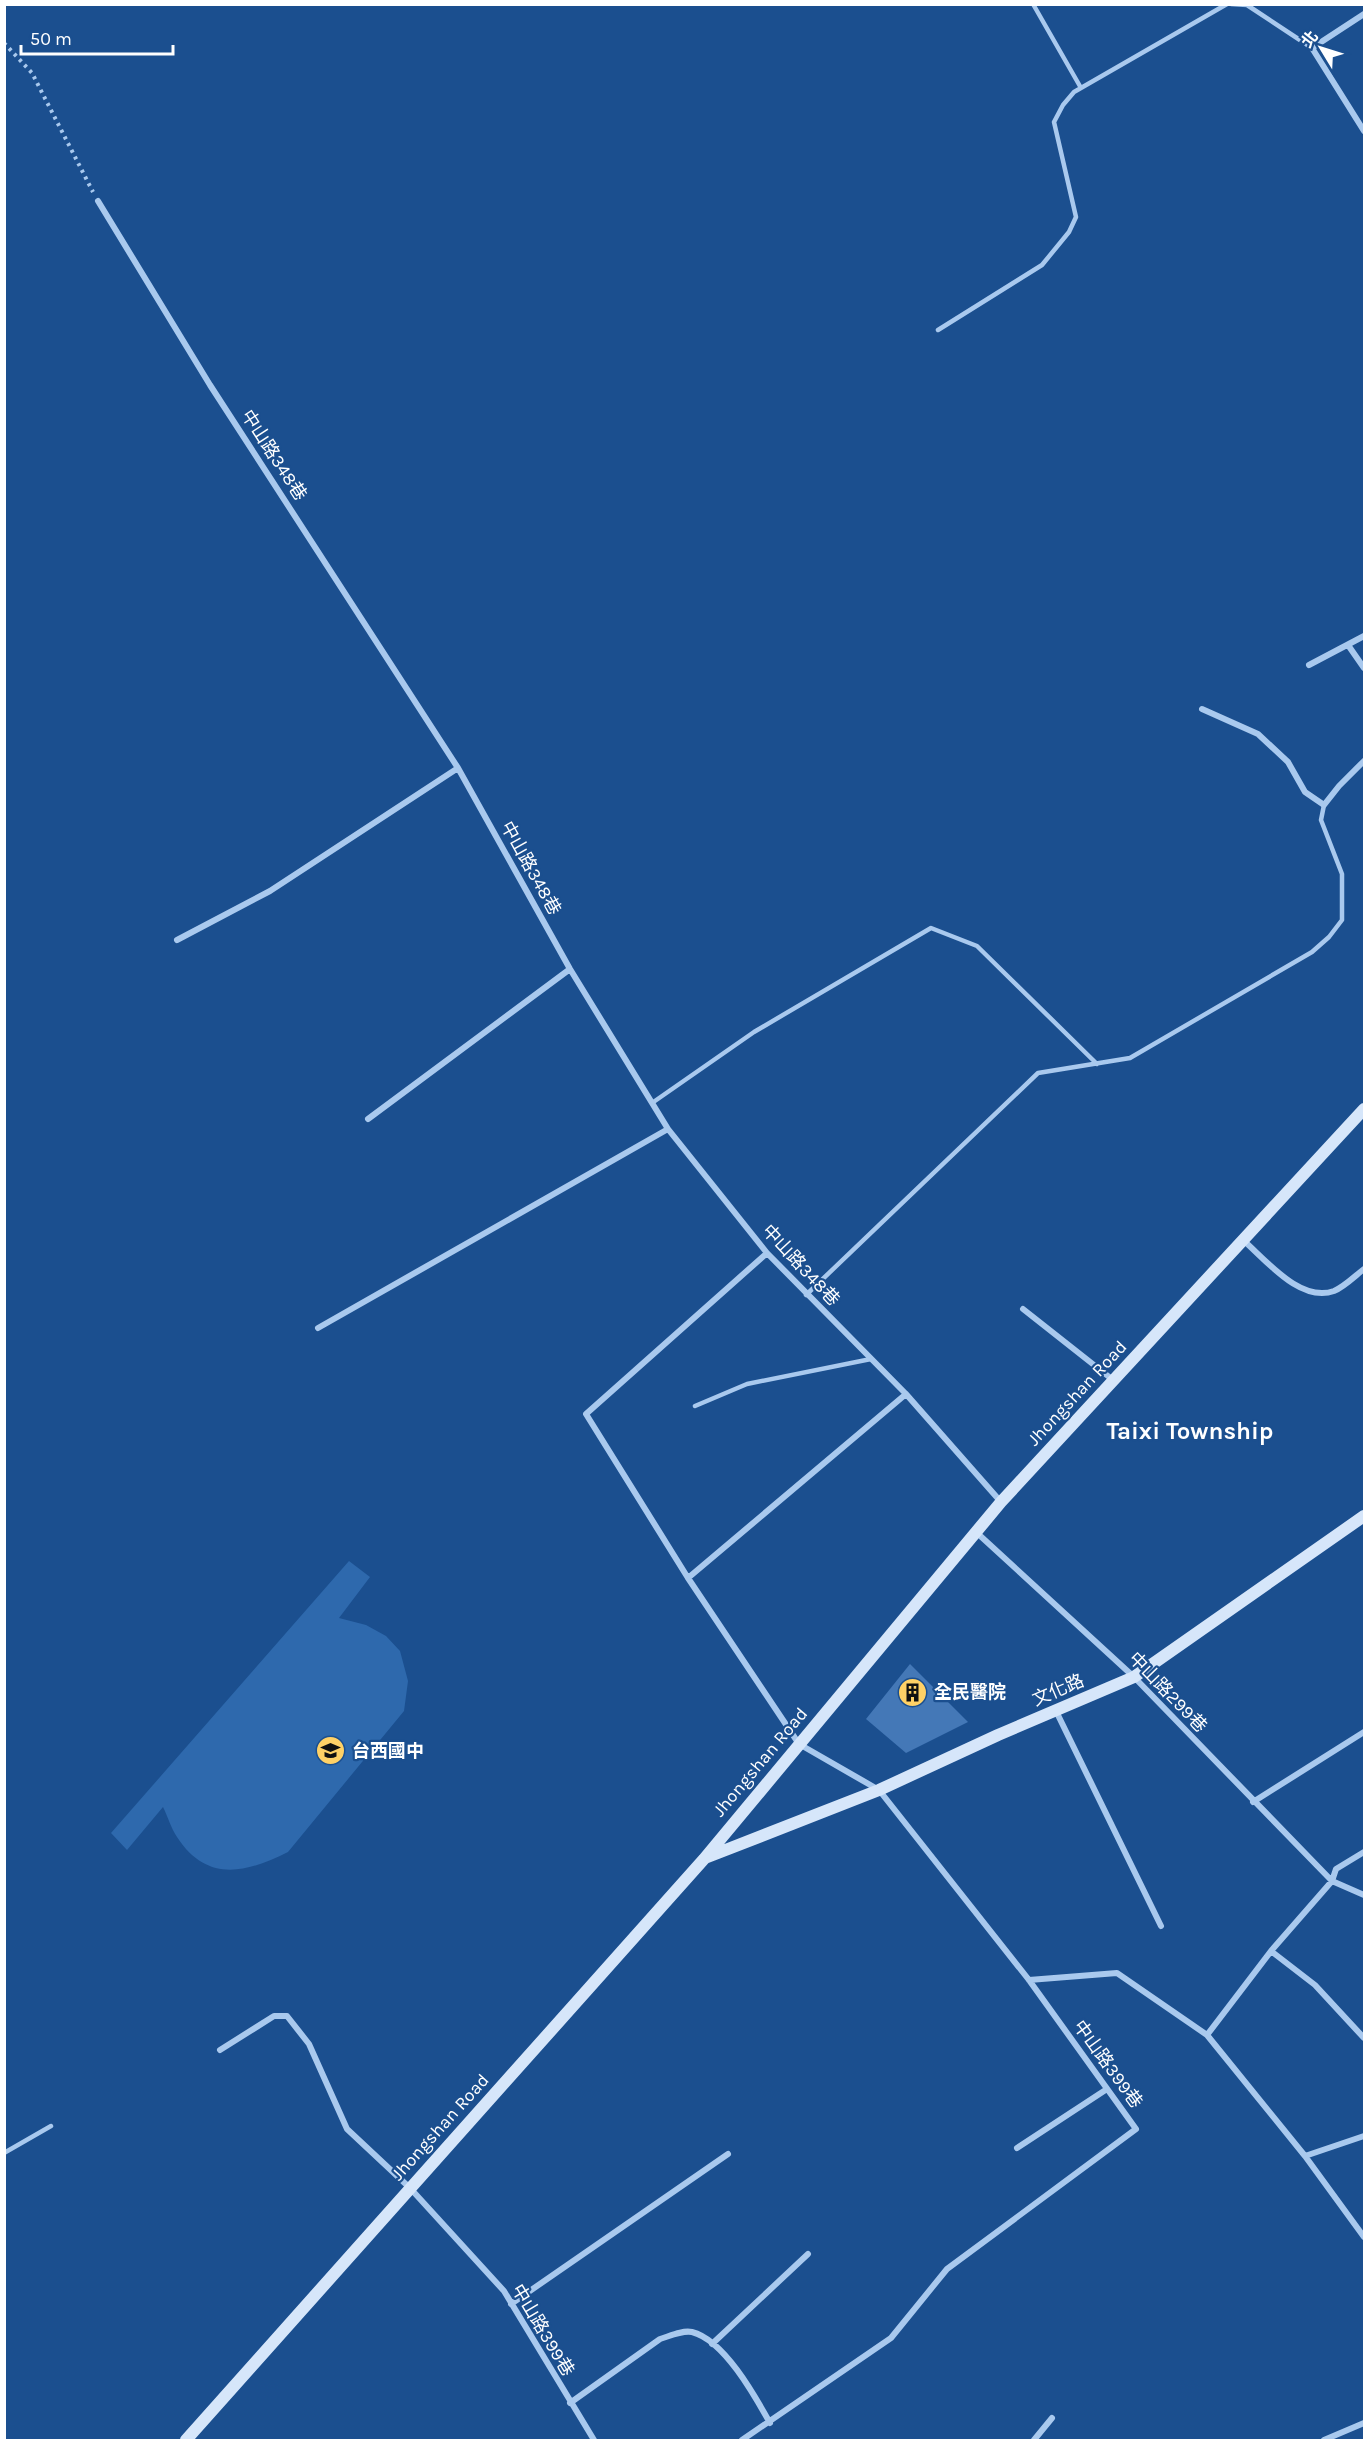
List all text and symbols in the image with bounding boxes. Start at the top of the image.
scale bar [21,18,172,56]
north arrow [1291,18,1351,78]
text: 北 [1297,27,1322,51]
text: 50 m [30,28,72,50]
street label: 中山路348巷 [237,406,311,504]
street label: 中山路348巷 [496,817,566,919]
street label: 中山路348巷 [758,1220,844,1310]
street label: Jhongshan Road [1023,1336,1131,1450]
district label: Taixi Township [1106,1417,1274,1445]
street label: 中山路299巷 [1124,1647,1212,1737]
street label: 文化路 [1029,1669,1087,1711]
building icon: 全民醫院 [897,1676,929,1708]
place label: 全民醫院 [934,1681,1006,1703]
street label: Jhongshan Road [708,1703,812,1821]
school or university icon: 台西國中 [315,1735,347,1767]
place label: 台西國中 [352,1740,424,1762]
street label: 中山路399巷 [1069,2016,1147,2112]
street label: Jhongshan Road [386,2069,494,2185]
street label: 中山路399巷 [507,2280,579,2380]

